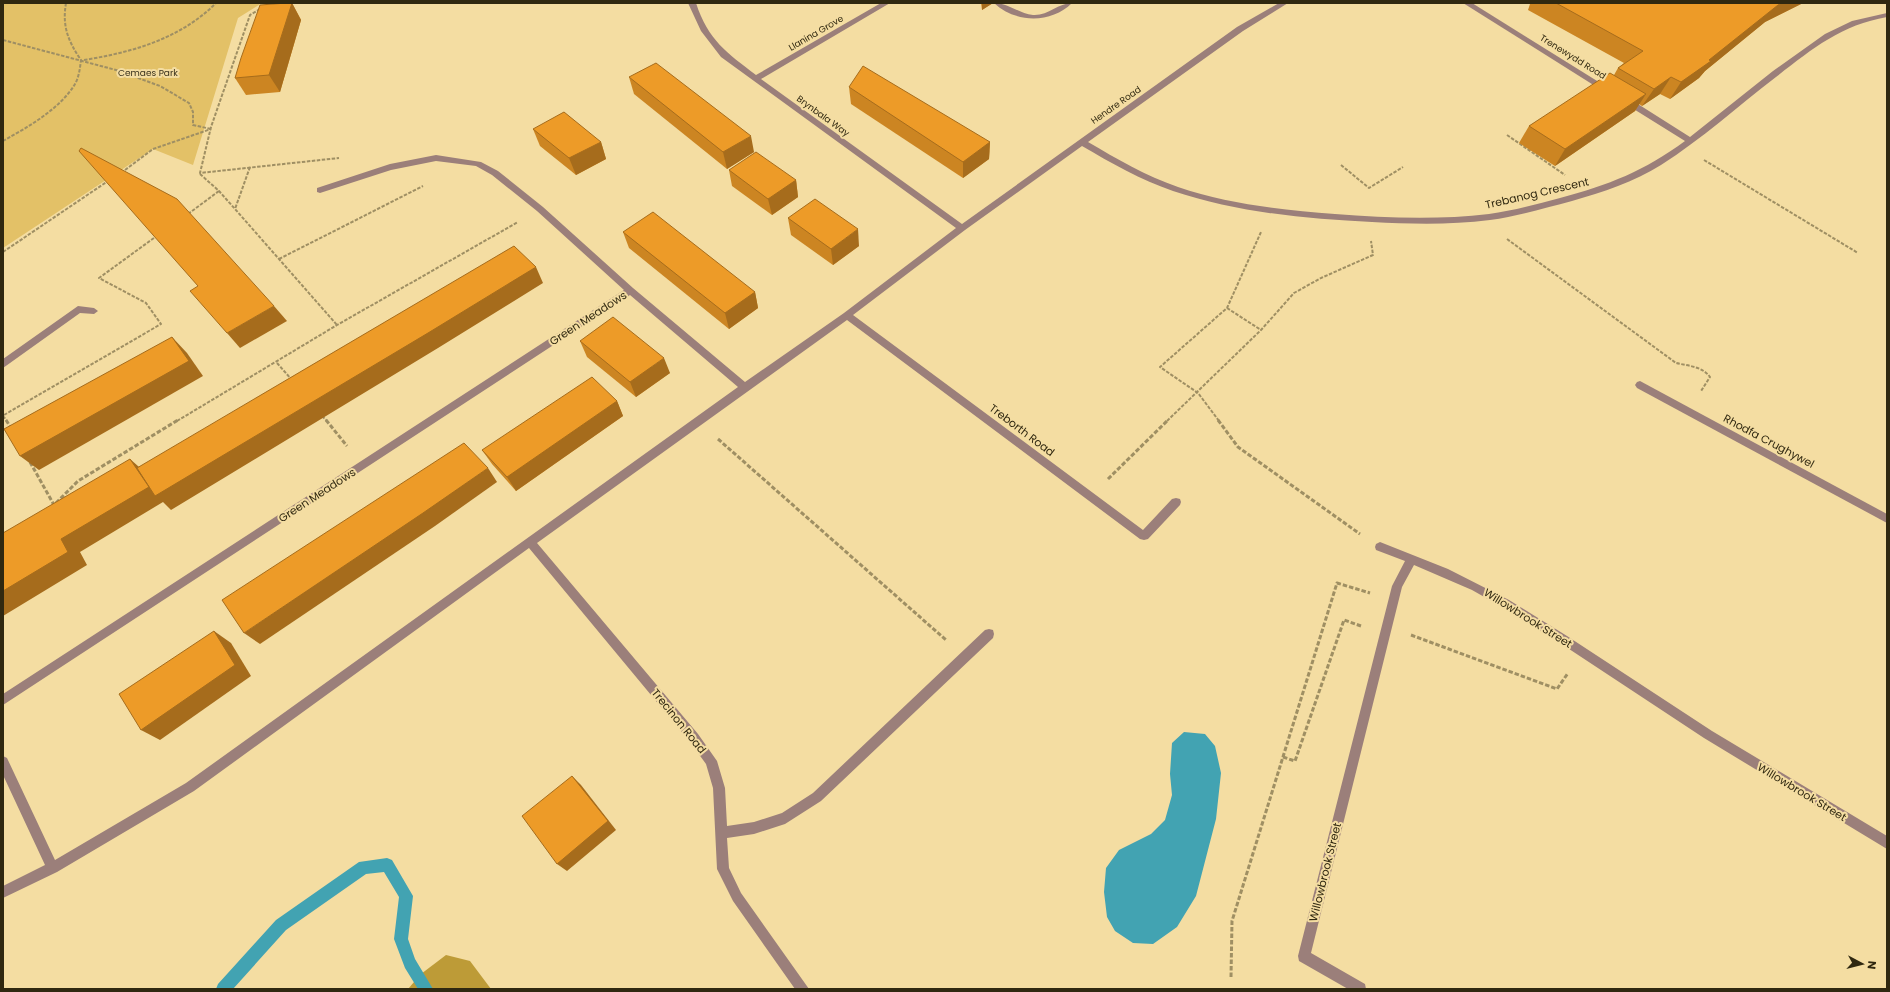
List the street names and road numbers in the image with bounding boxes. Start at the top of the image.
street label: Llanina Grove [787,12,846,53]
street label: Trenewydd Road [1538,32,1608,82]
street label: Hendre Road [1089,83,1143,127]
street label: Brynbala Way [794,93,852,139]
street label: Trebanog Crescent [1484,173,1590,213]
street label: Green Meadows [546,287,630,349]
street label: Treborth Road [986,400,1058,460]
street label: Rhodfa Crughywel [1721,410,1817,472]
street label: Green Meadows [275,464,359,526]
street label: Willowbrook Street [1481,584,1575,652]
street label: Trecinon Road [648,685,710,757]
street label: Willowbrook Street [1754,759,1850,825]
street label: Willowbrook Street [1305,821,1345,923]

